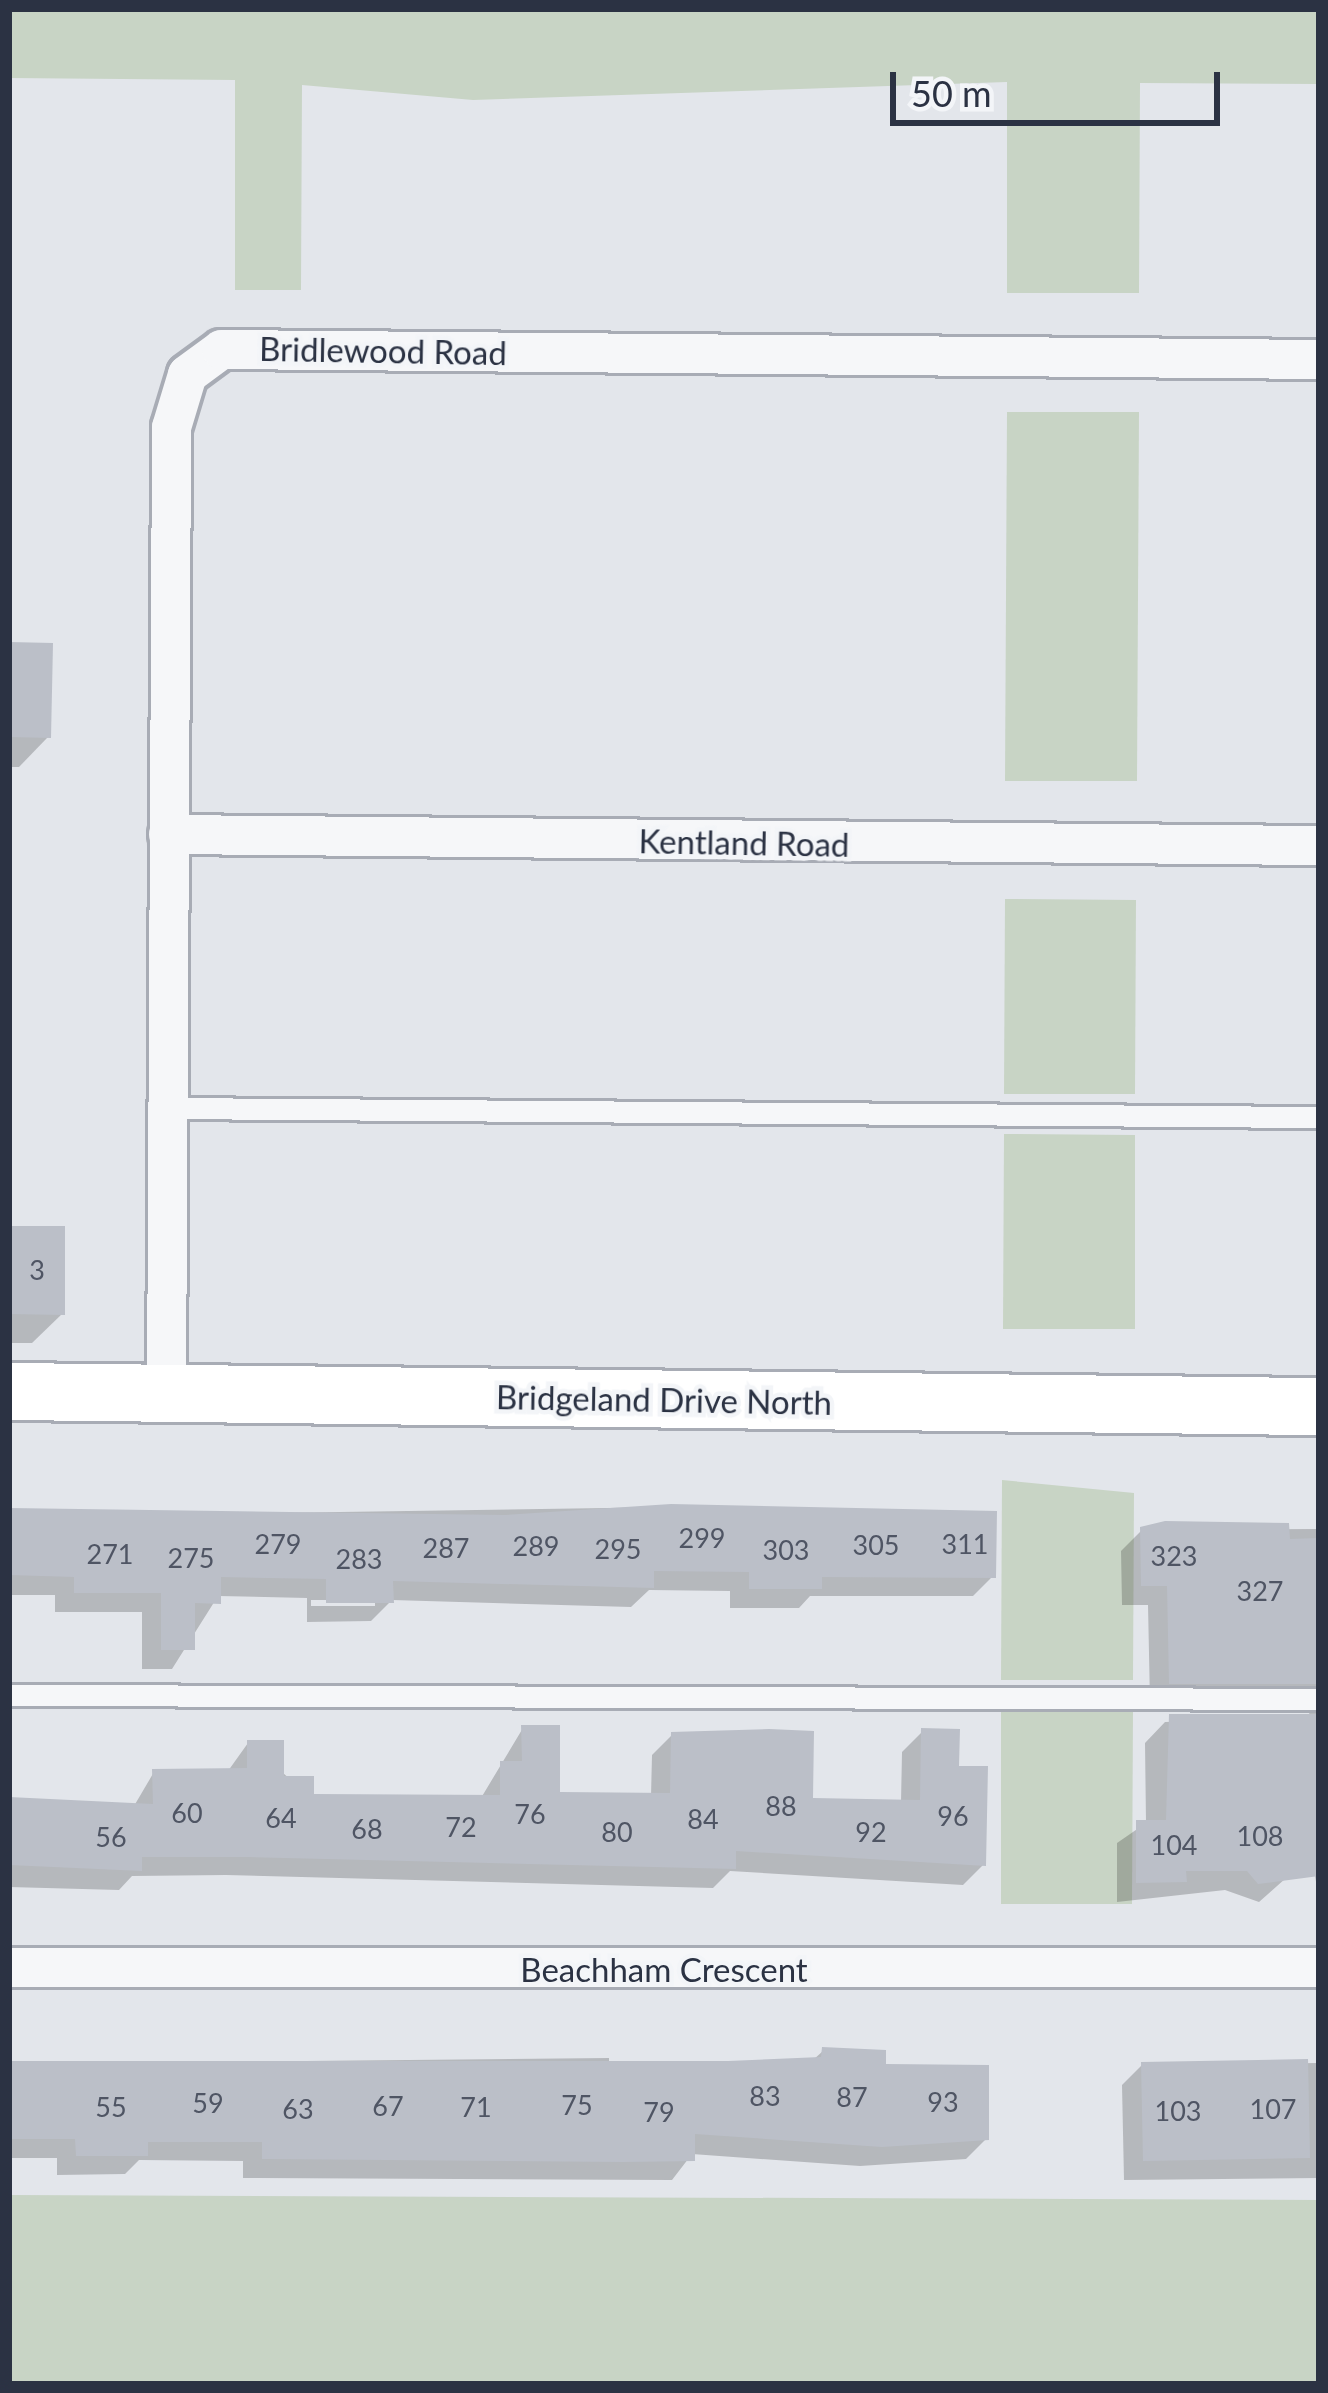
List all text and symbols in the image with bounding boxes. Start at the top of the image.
scale bar [896,48,1226,122]
text: 50 m [911,71,992,115]
street label: Bridlewood Road [259,329,507,373]
street label: Kentland Road [638,821,850,865]
house number: 3 [29,1254,45,1286]
street label: Bridgeland Drive North [496,1377,832,1423]
house number: 299 [679,1522,725,1554]
house number: 279 [255,1528,301,1560]
house number: 311 [942,1528,988,1560]
house number: 305 [853,1529,899,1561]
house number: 289 [513,1530,559,1562]
house number: 287 [423,1532,469,1564]
house number: 295 [595,1533,641,1565]
house number: 303 [763,1534,809,1566]
house number: 271 [87,1538,133,1570]
house number: 323 [1151,1540,1197,1572]
house number: 275 [168,1542,214,1574]
house number: 283 [336,1543,382,1575]
house number: 327 [1237,1575,1283,1607]
house number: 88 [765,1790,797,1822]
house number: 60 [171,1797,203,1829]
house number: 76 [514,1798,546,1830]
house number: 96 [937,1800,969,1832]
house number: 64 [265,1802,297,1834]
house number: 84 [687,1803,719,1835]
house number: 72 [445,1811,477,1843]
house number: 68 [351,1813,383,1845]
house number: 80 [601,1816,633,1848]
house number: 92 [855,1816,887,1848]
house number: 108 [1237,1820,1283,1852]
house number: 56 [95,1821,127,1853]
house number: 104 [1151,1829,1197,1861]
street label: Beachham Crescent [520,1950,808,1990]
house number: 83 [749,2080,781,2112]
house number: 87 [836,2081,868,2113]
house number: 93 [927,2086,959,2118]
house number: 59 [192,2087,224,2119]
house number: 75 [561,2089,593,2121]
house number: 67 [372,2090,404,2122]
house number: 55 [95,2091,127,2123]
house number: 71 [460,2091,492,2123]
house number: 63 [282,2093,314,2125]
house number: 107 [1250,2093,1296,2125]
house number: 103 [1155,2095,1201,2127]
house number: 79 [643,2096,675,2128]

